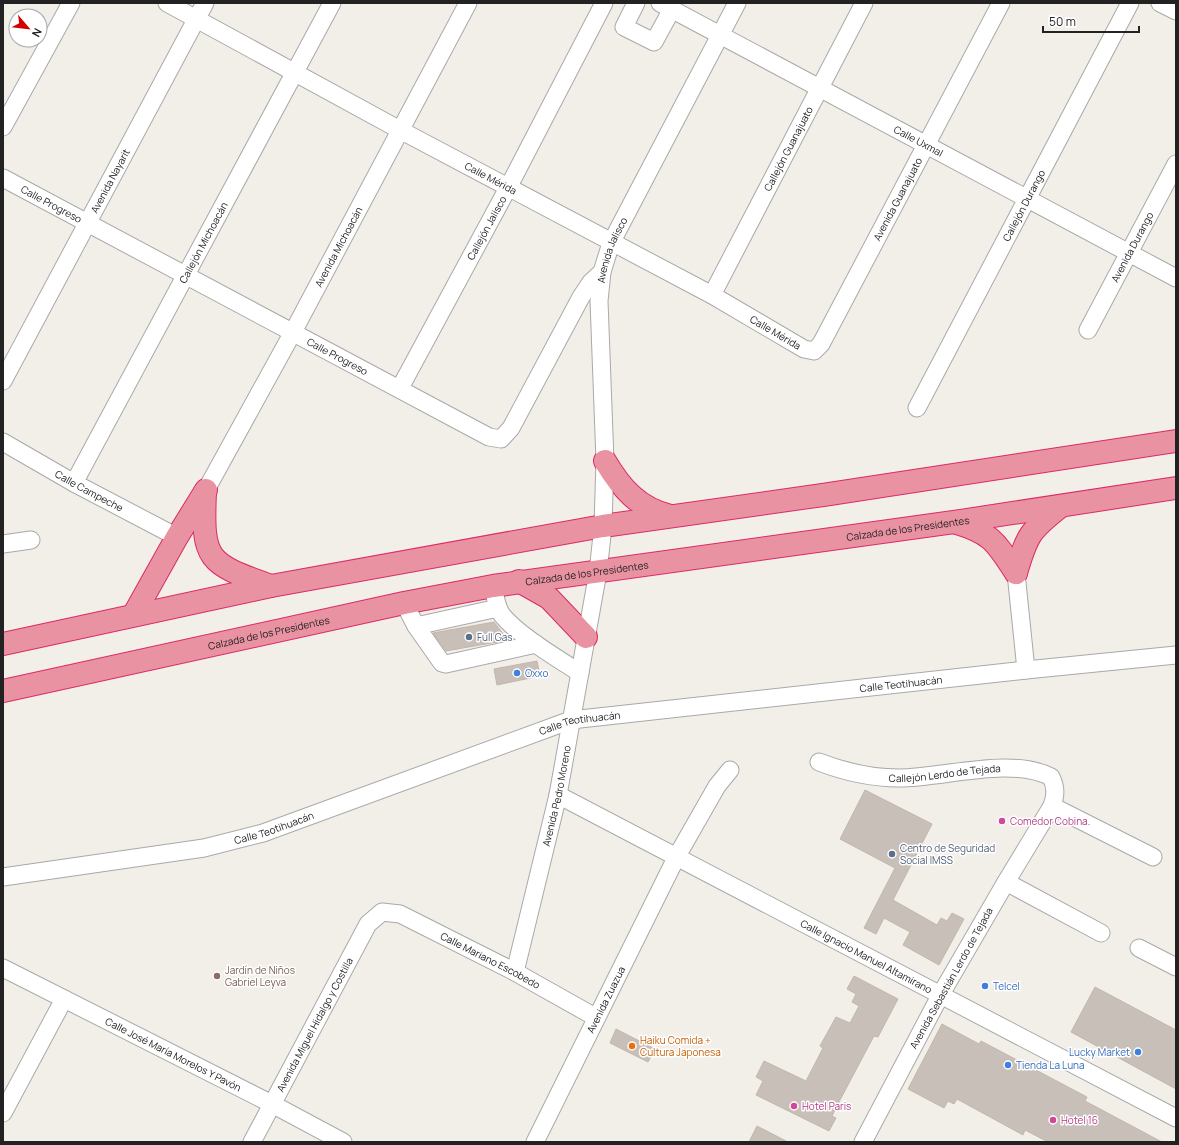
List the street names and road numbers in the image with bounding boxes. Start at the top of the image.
street label: Callejón Guanajuato [760,104,816,193]
street label: Calle Uxmal [891,122,946,160]
street label: Avenida Nayarit [87,146,133,215]
street label: Avenida Guanajuato [870,155,925,243]
street label: Calle Mérida [462,158,519,197]
street label: Callejón Durango [999,167,1048,244]
street label: Calle Progreso [19,182,85,226]
street label: Callejón Jalisco [463,193,510,262]
street label: Callejón Michoacán [176,199,231,286]
street label: Avenida Michoacán [311,204,366,289]
street label: Avenida Durango [1108,209,1156,285]
street label: Avenida Jalisco [594,215,630,284]
street label: Calle Mérida [747,312,804,353]
street label: Calle Progreso [305,334,371,378]
street label: Calle Campeche [52,467,126,515]
street label: Calzada de los Presidentes [845,513,970,544]
street label: Calzada de los Presidentes [525,557,649,588]
street label: Calzada de los Presidentes [207,613,331,653]
street label: Calle Teotihuacán [859,672,943,695]
street label: Calle Teotihuacán [537,708,621,738]
street label: Avenida Pedro Moreno [539,744,574,848]
street label: Callejón Lerdo de Tejada [888,761,1001,785]
street label: Calle Teotihuacán [233,808,316,847]
street label: Avenida Sebastián Lerdo de Tejada [906,905,996,1051]
street label: Calle Ignacio Manuel Altamirano [798,916,935,996]
street label: Calle Mariano Escobedo [438,929,543,992]
street label: Avenida Miguel Hidalgo y Costilla [273,955,356,1094]
street label: Avenida Zuazua [583,964,628,1035]
street label: Calle José María Morelos Y Pavón [103,1014,244,1094]

